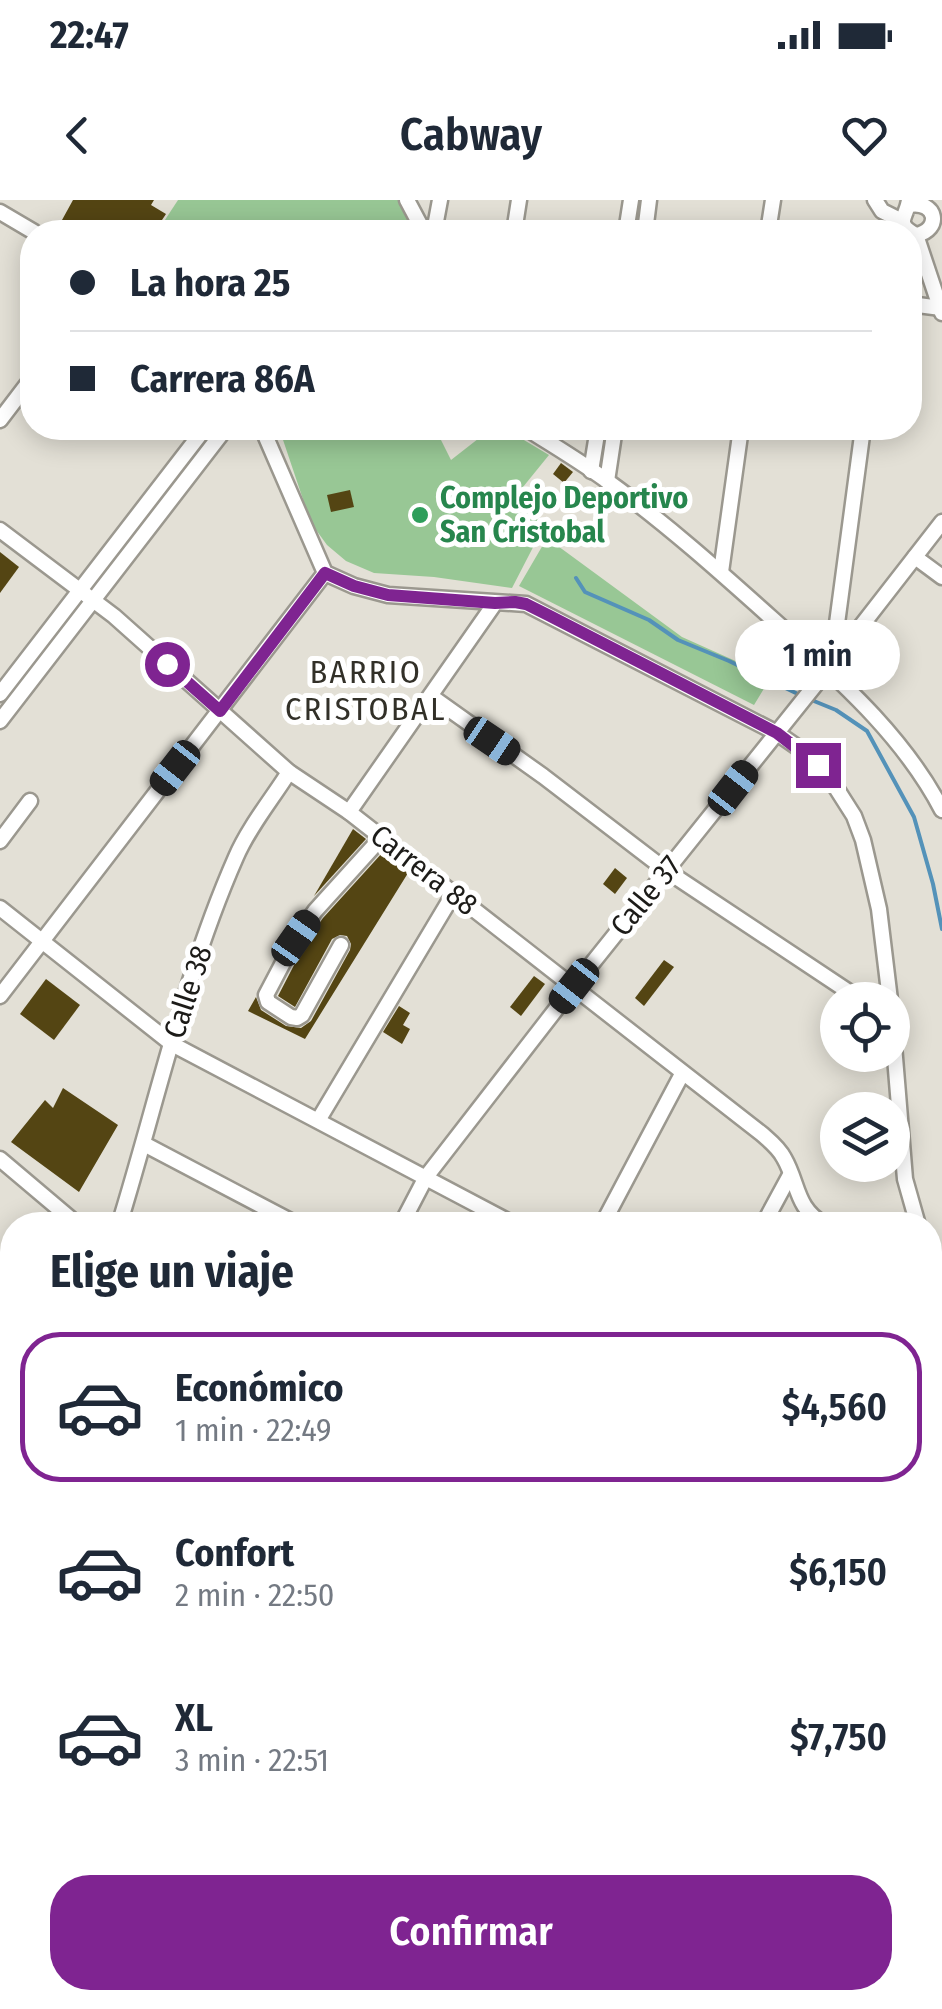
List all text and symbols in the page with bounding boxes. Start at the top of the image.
text: 22:47 [50,12,129,58]
icon: back [50,108,105,163]
text: Cabway [400,108,542,162]
icon: heart [837,108,892,163]
text: La hora 25 [130,260,290,306]
text: Carrera 86A [130,356,315,402]
place label: Complejo Deportivo San Cristobal [440,480,688,550]
marker: Complejo Deportivo San Cristobal [409,504,431,526]
callout: 1 min [736,620,900,690]
text: 1 min [783,636,852,674]
route start [145,642,190,687]
district label: BARRIO CRISTOBAL [285,653,447,728]
car [459,712,525,770]
car [145,735,205,801]
route end [796,743,841,788]
car [703,755,763,821]
street label: Carrera 88 [363,817,485,923]
street label: Calle 37 [603,849,689,943]
car [267,905,325,971]
street label: Calle 38 [156,941,220,1043]
car [544,953,604,1019]
map controls [820,982,910,1182]
button: locate [820,982,910,1072]
button: layers [820,1092,910,1182]
text: Elige un viaje [50,1245,294,1299]
icon: car [55,1362,145,1452]
text: Económico [175,1365,344,1411]
text: $4,560 [782,1384,887,1430]
text: 1 min · 22:49 [175,1411,332,1449]
icon: car [55,1527,145,1617]
text: Confort [175,1530,294,1576]
text: $6,150 [789,1549,887,1595]
text: 2 min · 22:50 [175,1576,335,1614]
icon: car [55,1692,145,1782]
text: XL [175,1695,213,1741]
text: $7,750 [790,1714,887,1760]
text: 3 min · 22:51 [175,1741,329,1779]
button: Confirmar [50,1875,892,1990]

